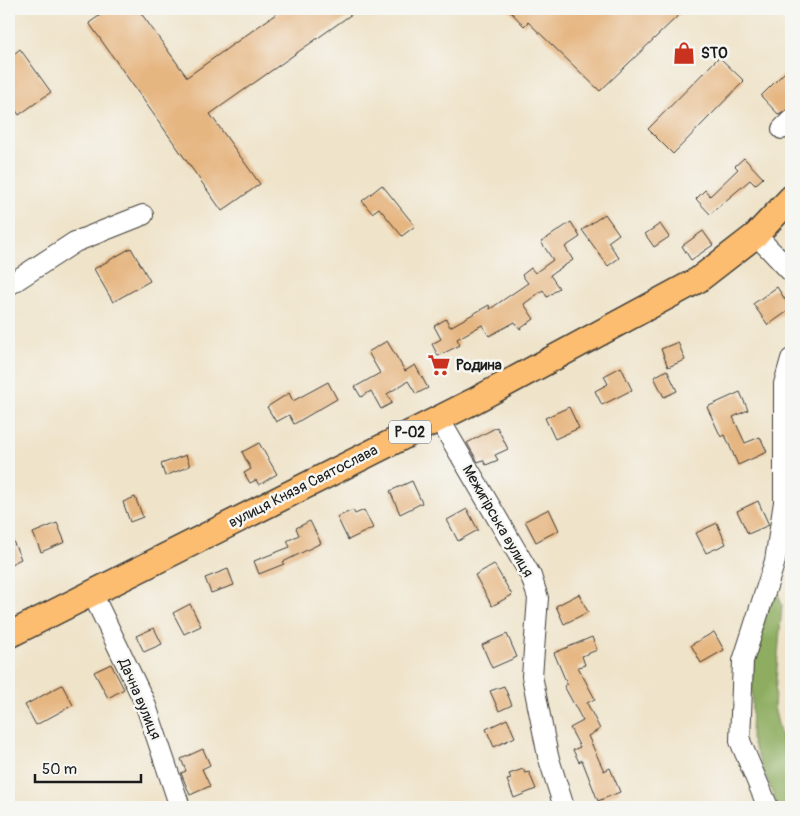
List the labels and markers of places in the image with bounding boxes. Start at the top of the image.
shop icon: STO [671,40,697,66]
place label: STO [701,44,728,63]
supermarket icon: Родина [426,352,452,378]
place label: Родина [456,356,502,375]

